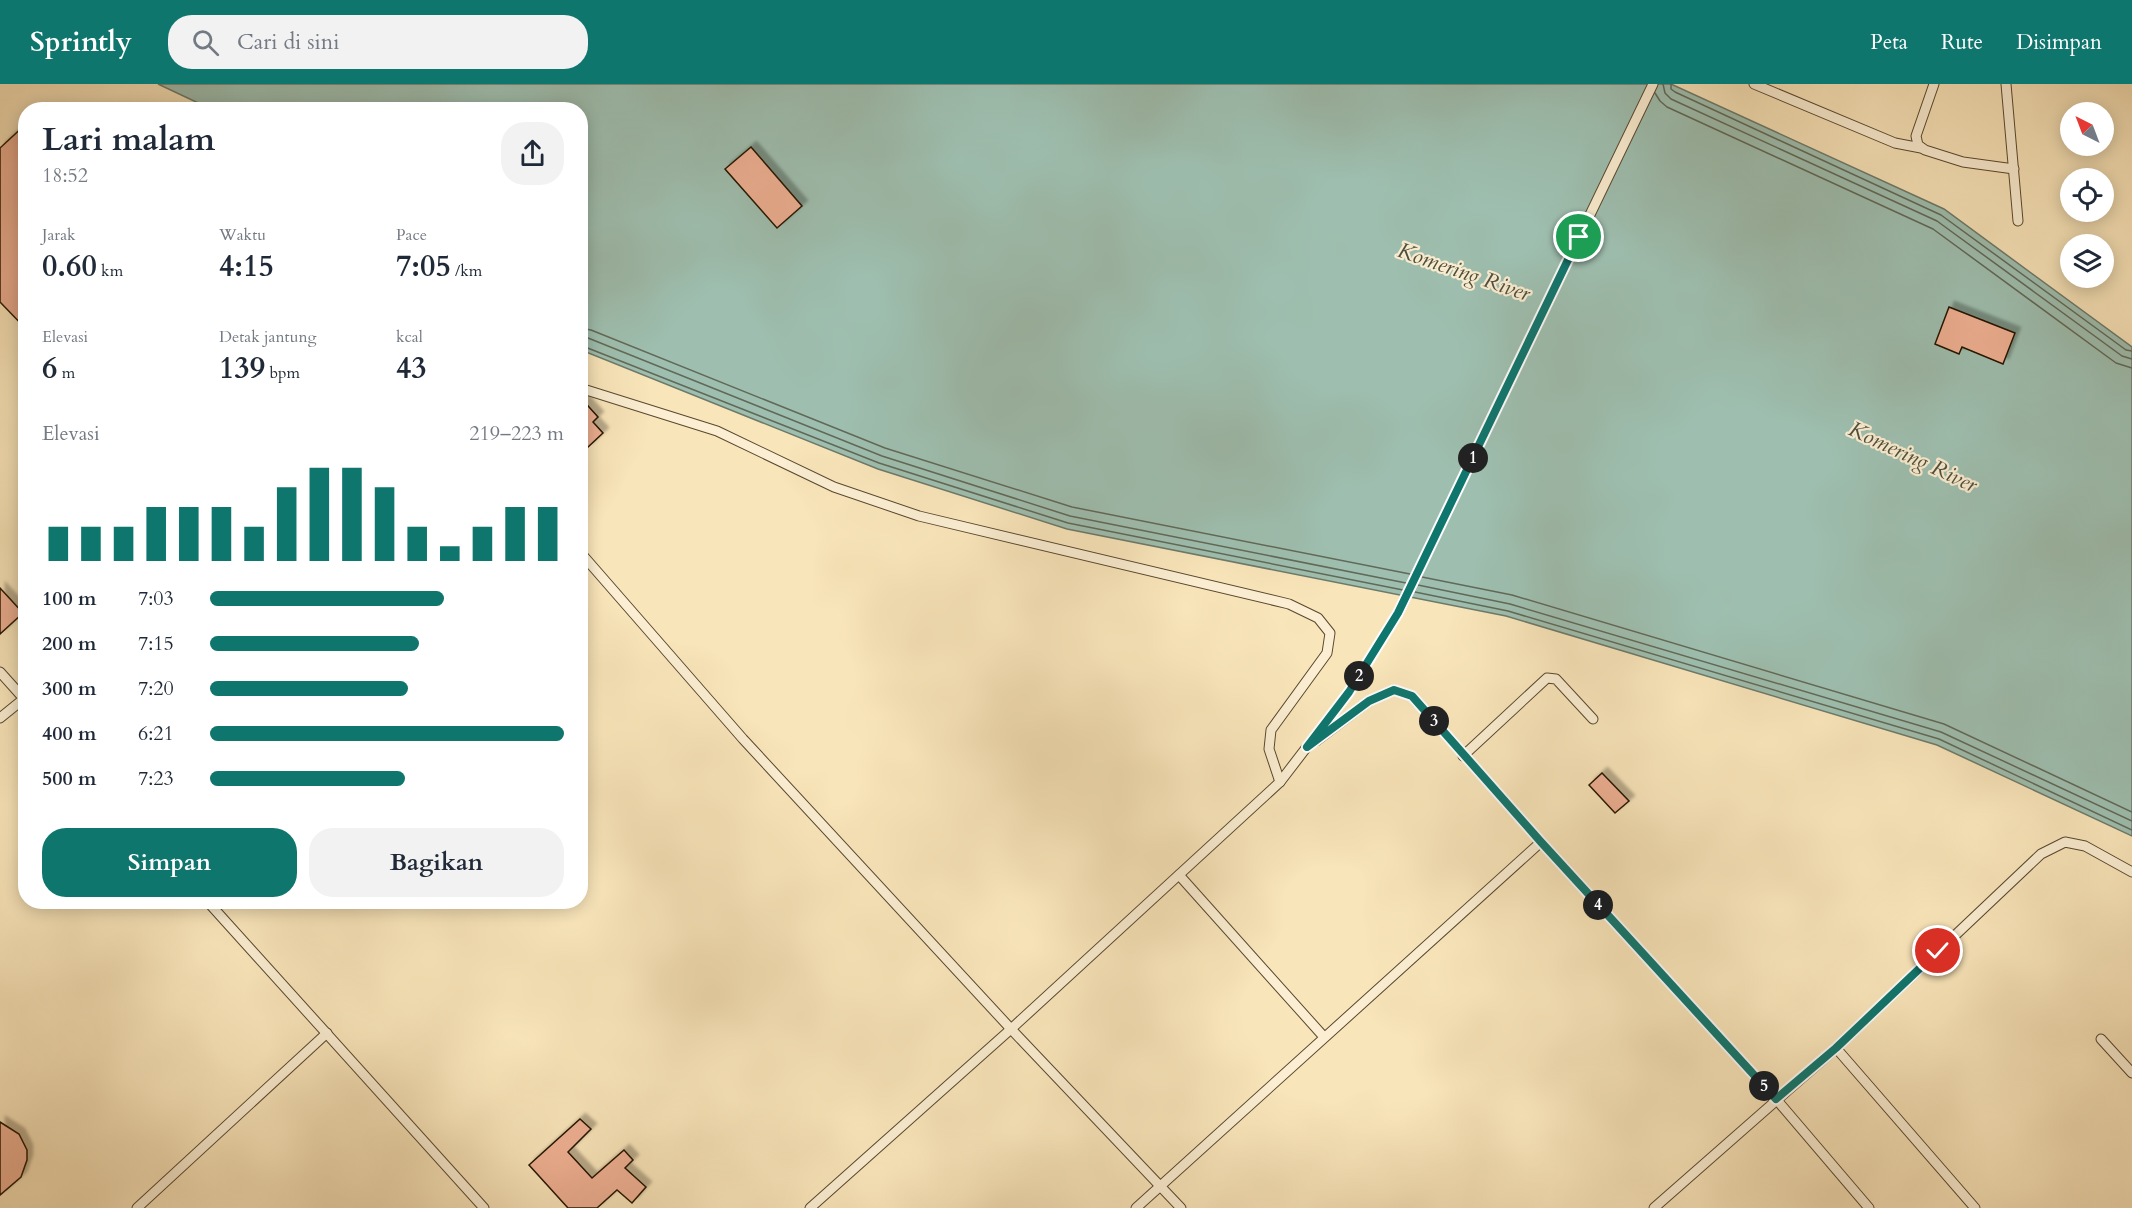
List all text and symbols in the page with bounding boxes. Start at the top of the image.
search box [168,15,588,69]
text: Sprintly [30,23,132,61]
icon: search [189,26,222,59]
text: Cari di sini [237,27,339,57]
text: Peta [1870,28,1908,57]
text: Rute [1941,28,1983,57]
text: Disimpan [2016,28,2102,57]
north arrow [2060,102,2114,156]
map controls [2060,102,2114,288]
text: Lari malam [42,117,215,162]
button: share [501,122,564,185]
text: 18:52 [42,162,88,189]
button: locate [2060,168,2114,222]
pin [1553,211,1604,262]
icon: arrive [1562,220,1595,253]
text: Jarak [42,224,76,246]
text: Waktu [219,224,266,246]
text: Pace [396,224,427,246]
button: layers [2060,234,2114,288]
water label: Komering River [1394,235,1535,309]
text: 0.60 [42,246,97,287]
text: 4:15 [219,246,274,287]
text: 7:05 [396,246,451,287]
text: km [97,260,123,282]
text: /km [451,260,482,282]
text: Elevasi [42,326,88,348]
text: Detak jantung [219,326,317,348]
text: kcal [396,326,423,348]
text: 6 [42,348,57,389]
text: 139 [219,348,265,389]
text: 43 [396,348,427,389]
text: m [57,362,75,384]
text: bpm [265,362,300,384]
water label: Komering River [1844,414,1983,500]
text: Elevasi [42,420,100,447]
text: 219–223 m [469,420,564,447]
pin: 1 [1458,443,1488,473]
text: 1 [1469,447,1477,469]
text: 100 m [42,585,97,612]
text: 7:03 [138,585,174,612]
text: 200 m [42,630,97,657]
text: 7:15 [138,630,174,657]
pin: 2 [1344,661,1374,691]
text: 2 [1355,665,1363,687]
text: 300 m [42,675,97,702]
text: 7:20 [138,675,174,702]
pin: 3 [1419,706,1449,736]
text: 3 [1430,710,1438,732]
text: 400 m [42,720,97,747]
text: 6:21 [138,720,174,747]
text: 500 m [42,765,97,792]
text: 7:23 [138,765,174,792]
button: Simpan [42,828,297,897]
button: Bagikan [309,828,564,897]
pin: 4 [1583,890,1613,920]
text: 4 [1594,894,1602,916]
pin [1912,925,1963,976]
icon: check [1921,934,1954,967]
pin: 5 [1749,1071,1779,1101]
text: 5 [1760,1075,1768,1097]

